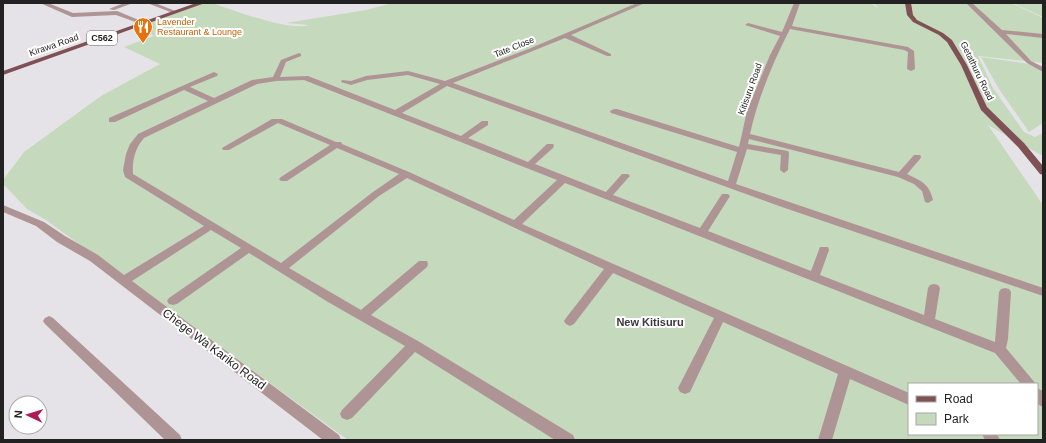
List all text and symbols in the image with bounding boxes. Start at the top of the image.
restaurant icon: Lavender Restaurant & Lounge [132,16,154,44]
place label: Lavender Restaurant & Lounge [157,17,242,37]
road number: C562 [87,31,117,45]
street label: Kirawa Road [28,32,80,58]
street label: Tate Close [492,34,536,60]
street label: Getathuru Road [958,40,996,102]
street label: Kitisuru Road [736,62,764,116]
street label: Chege Wa Kariko Road [160,306,268,392]
district label: New Kitisuru [616,316,684,328]
legend [908,383,1038,435]
text: Road [944,392,973,406]
north arrow [8,395,48,435]
text: N [12,410,24,419]
text: Park [944,412,970,426]

